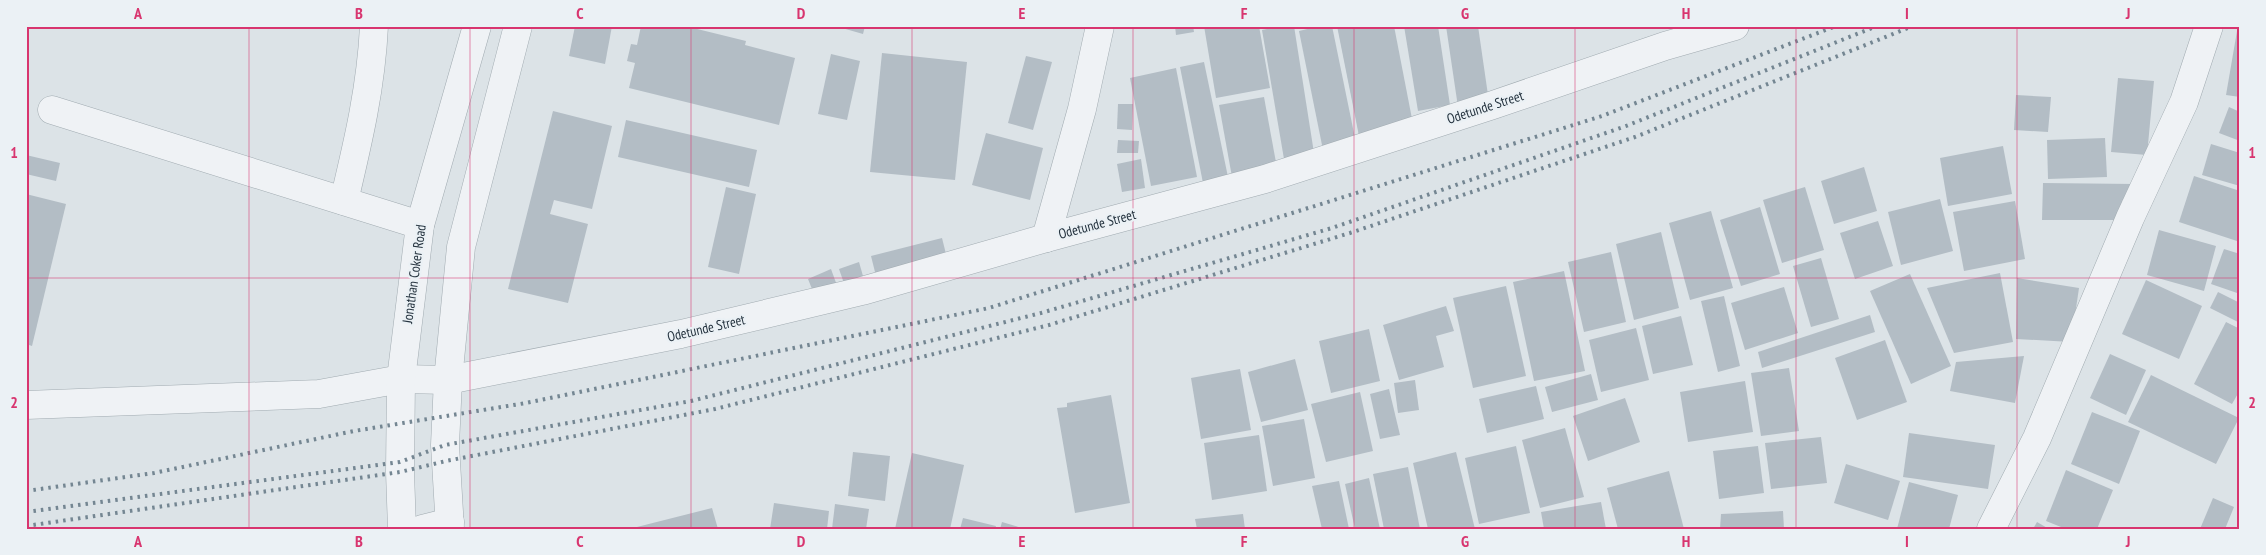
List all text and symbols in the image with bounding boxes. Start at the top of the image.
text: A [133,3,143,23]
text: B [355,3,363,23]
text: C [576,3,584,23]
text: D [797,3,806,23]
text: E [1019,3,1026,23]
text: F [1241,3,1248,23]
text: G [1461,3,1469,23]
text: H [1682,3,1690,23]
text: I [1905,3,1909,23]
text: J [2125,3,2130,23]
street label: Odetunde Street [1444,86,1526,128]
text: 1 [10,142,18,162]
text: 1 [2248,142,2256,162]
street label: Odetunde Street [1056,205,1138,243]
street label: Jonathan Coker Road [398,223,430,326]
street label: Odetunde Street [665,310,747,346]
text: 2 [10,392,18,412]
text: 2 [2248,392,2256,412]
text: A [133,531,143,551]
text: B [355,531,363,551]
text: C [576,531,584,551]
text: D [797,531,806,551]
text: E [1019,531,1026,551]
text: F [1241,531,1248,551]
text: G [1461,531,1469,551]
text: H [1682,531,1690,551]
text: I [1905,531,1909,551]
text: J [2125,531,2130,551]

